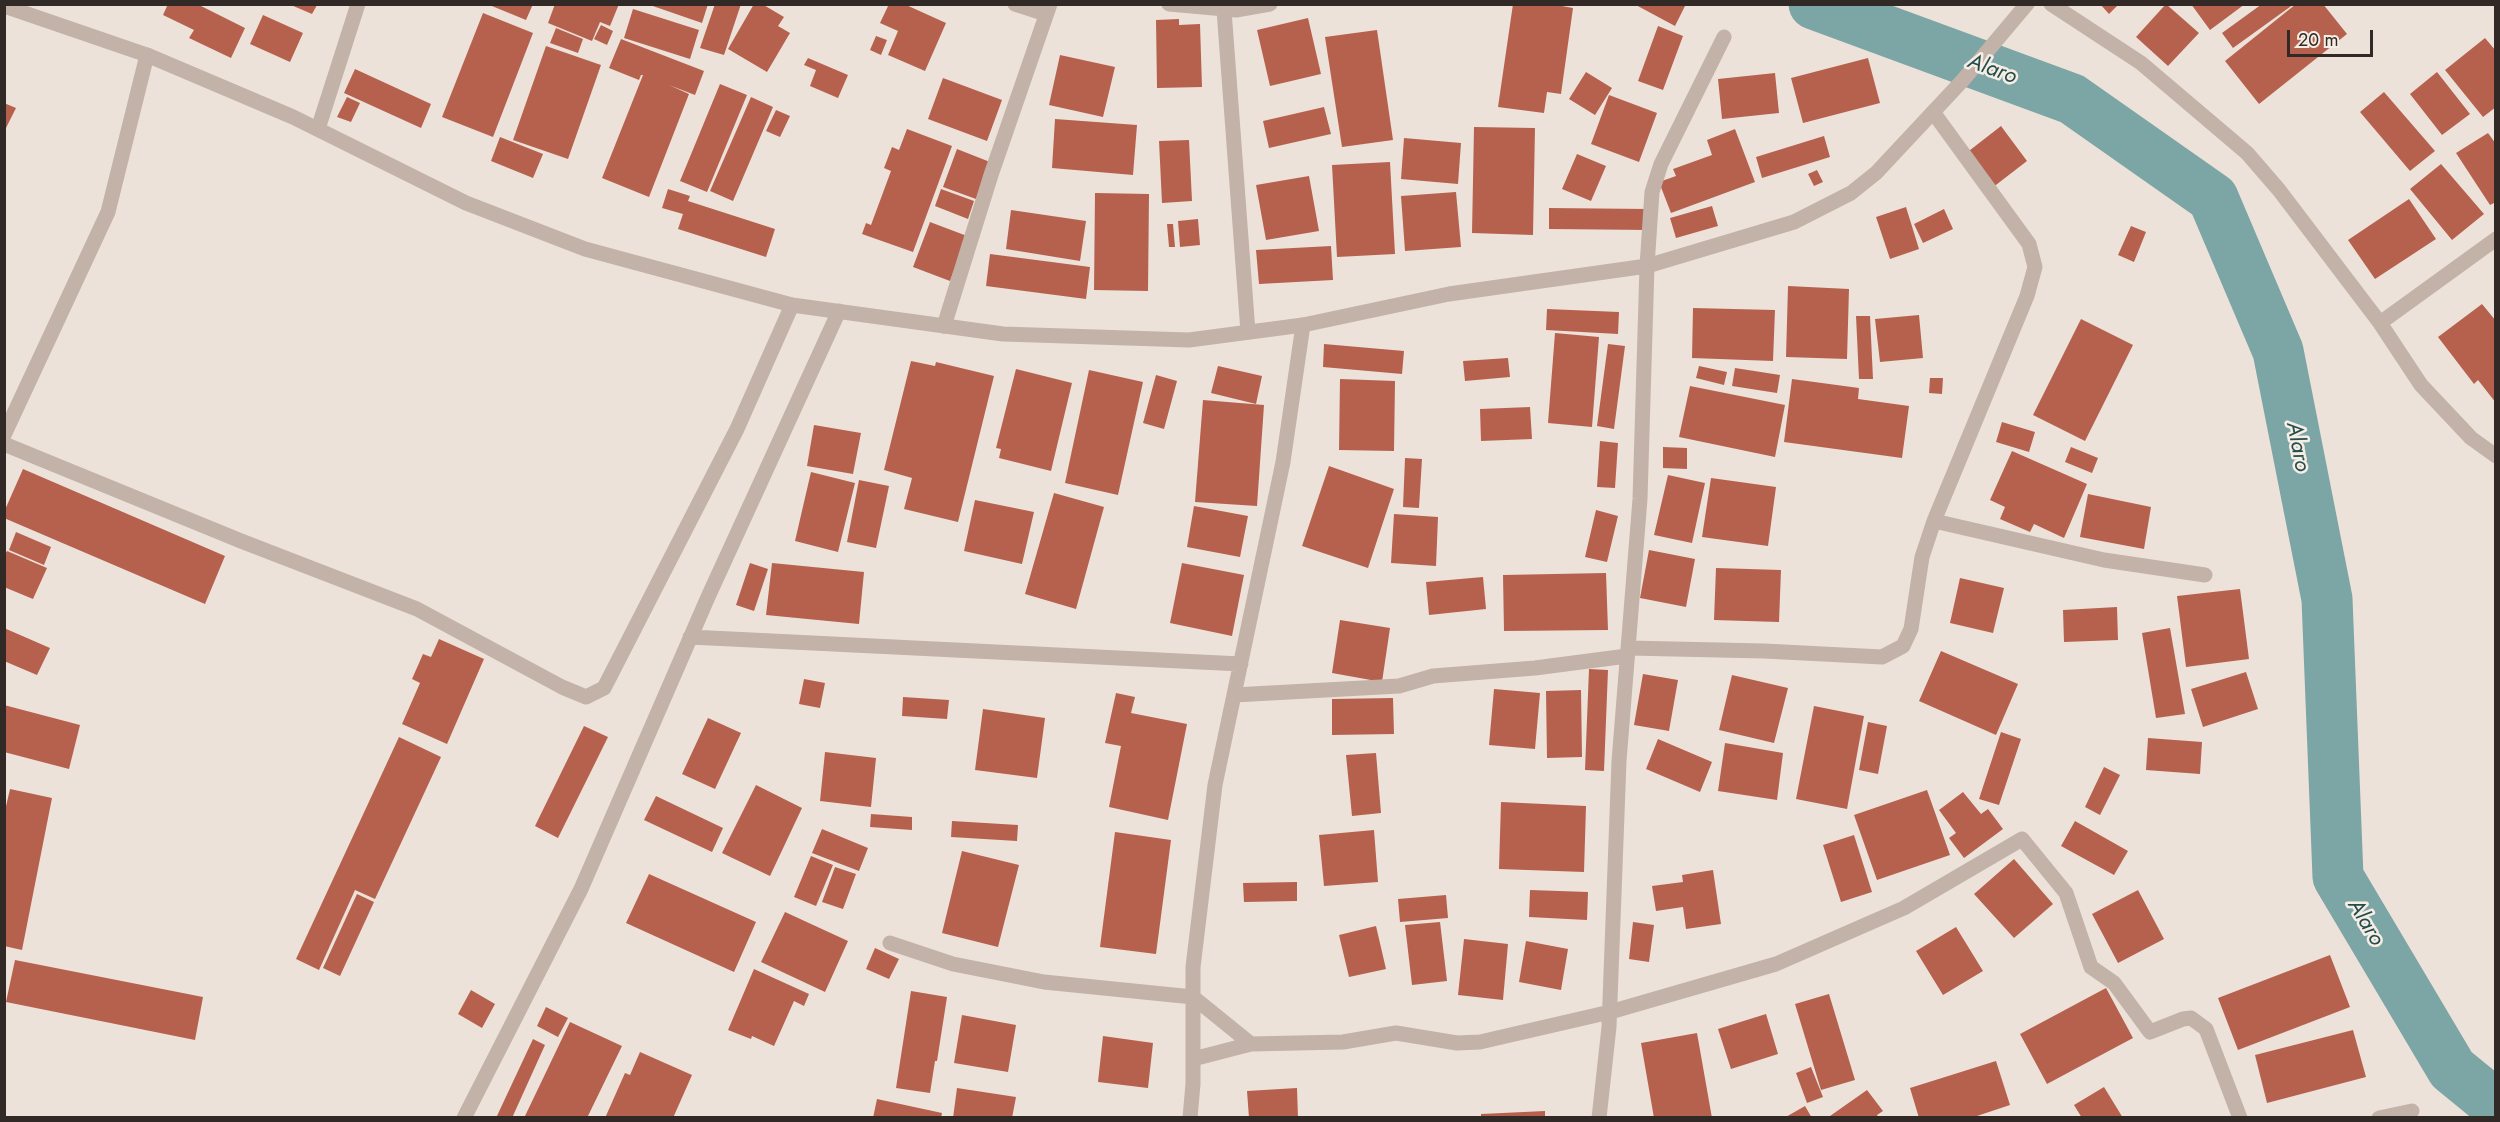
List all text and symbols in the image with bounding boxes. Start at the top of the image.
scale bar [2290,18,2376,56]
text: 20 m [2298,27,2338,53]
water label: Alaro [1964,49,2020,91]
water label: Alaro [2279,420,2315,474]
water label: Alaro [2341,895,2389,951]

